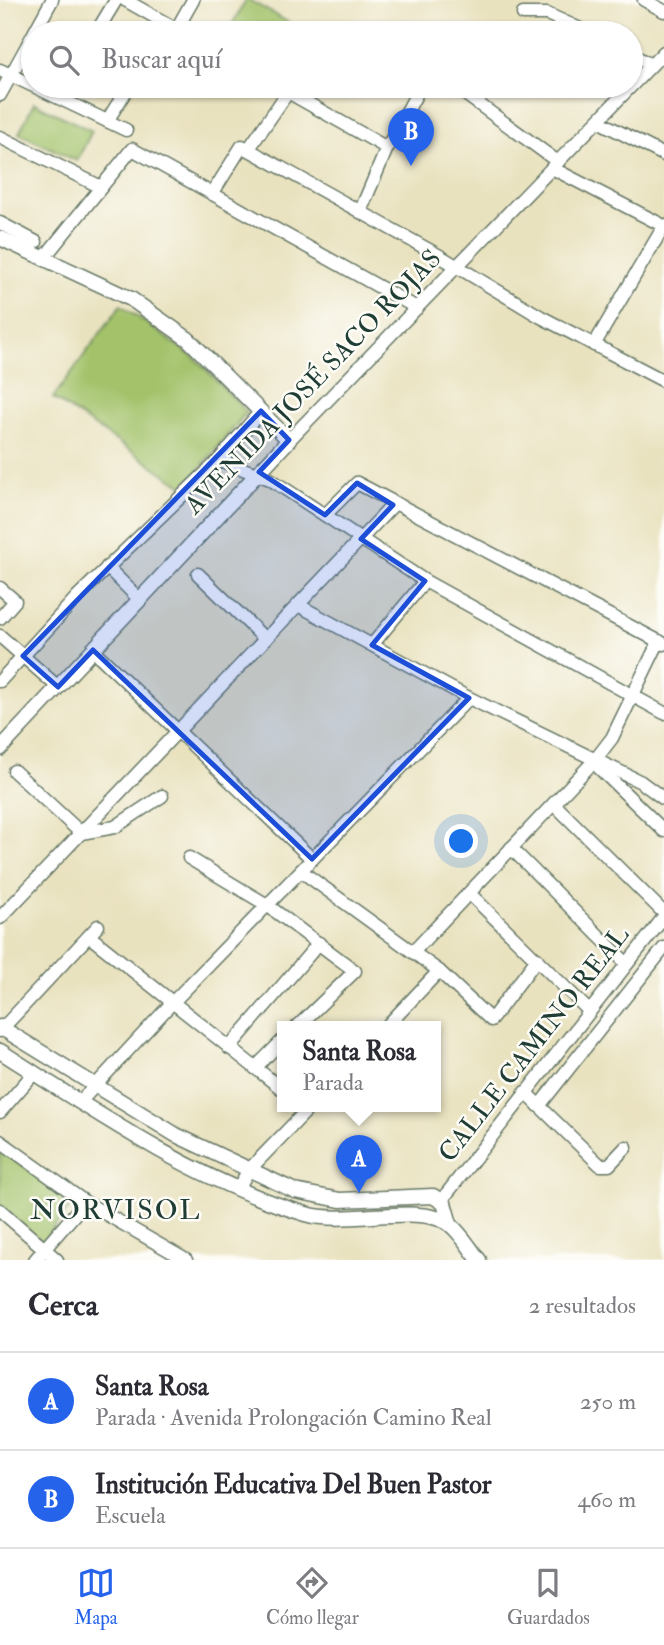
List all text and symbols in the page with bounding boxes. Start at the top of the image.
search box [21,21,643,98]
icon: search [45,41,83,79]
text: Buscar aquí [101,44,221,76]
pin: B [388,108,434,166]
street label: AVENIDA JOSÉ SACO ROJAS [176,242,448,522]
your location [444,824,478,858]
street label: CALLE CAMINO REAL [432,919,636,1168]
popup [277,1021,441,1112]
text: Santa Rosa [302,1036,416,1068]
text: Parada [302,1068,363,1097]
pin: A [336,1135,382,1193]
district label: NORVISOL [30,1193,202,1228]
text: Cerca [28,1287,98,1324]
text: 2 resultados [529,1291,636,1320]
text: Santa Rosa [95,1371,208,1403]
text: A [44,1387,58,1416]
text: 250 m [580,1387,636,1416]
text: Parada · Avenida Prolongación Camino Real [95,1403,492,1432]
text: Institución Educativa Del Buen Pastor [95,1469,491,1501]
text: B [43,1485,59,1514]
text: 460 m [578,1485,636,1514]
text: Escuela [95,1501,166,1530]
tab: Mapa [74,1564,118,1630]
tab: Cómo llegar [266,1564,359,1630]
tab: Guardados [507,1564,590,1630]

